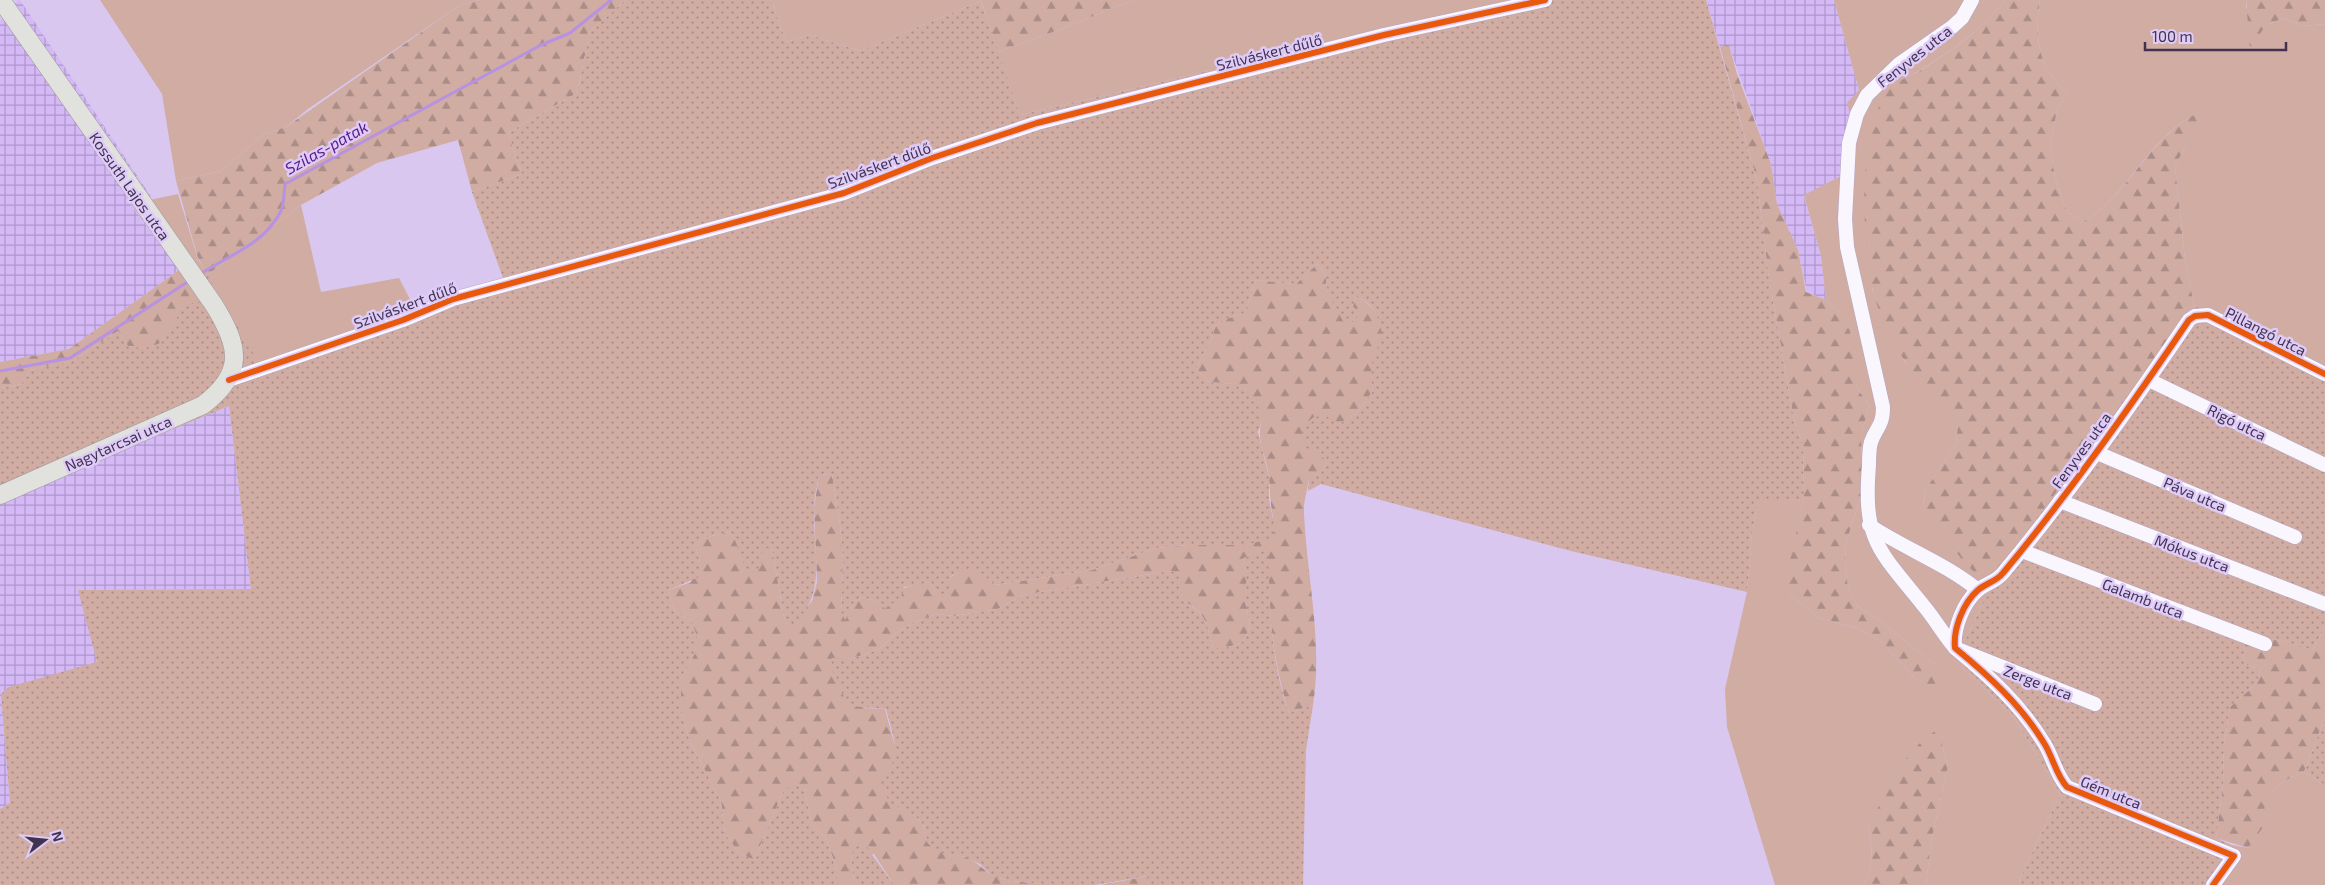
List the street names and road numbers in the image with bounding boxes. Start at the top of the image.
street label: Fenyves utca [1873,21,1955,91]
street label: Szilváskert dűlő [1214,30,1324,74]
street label: Kossuth Lajos utca [85,129,174,244]
street label: Szilváskert dűlő [825,138,933,192]
street label: Szilváskert dűlő [351,278,459,332]
street label: Pillangó utca [2223,303,2309,359]
street label: Rigó utca [2205,400,2269,444]
street label: Fenyves utca [2047,409,2115,491]
street label: Nagytarcsai utca [62,411,174,475]
street label: Páva utca [2161,473,2229,515]
street label: Mókus utca [2152,531,2232,575]
street label: Galamb utca [2100,574,2186,622]
street label: Zerge utca [2001,661,2075,703]
street label: Gém utca [2078,772,2144,812]

